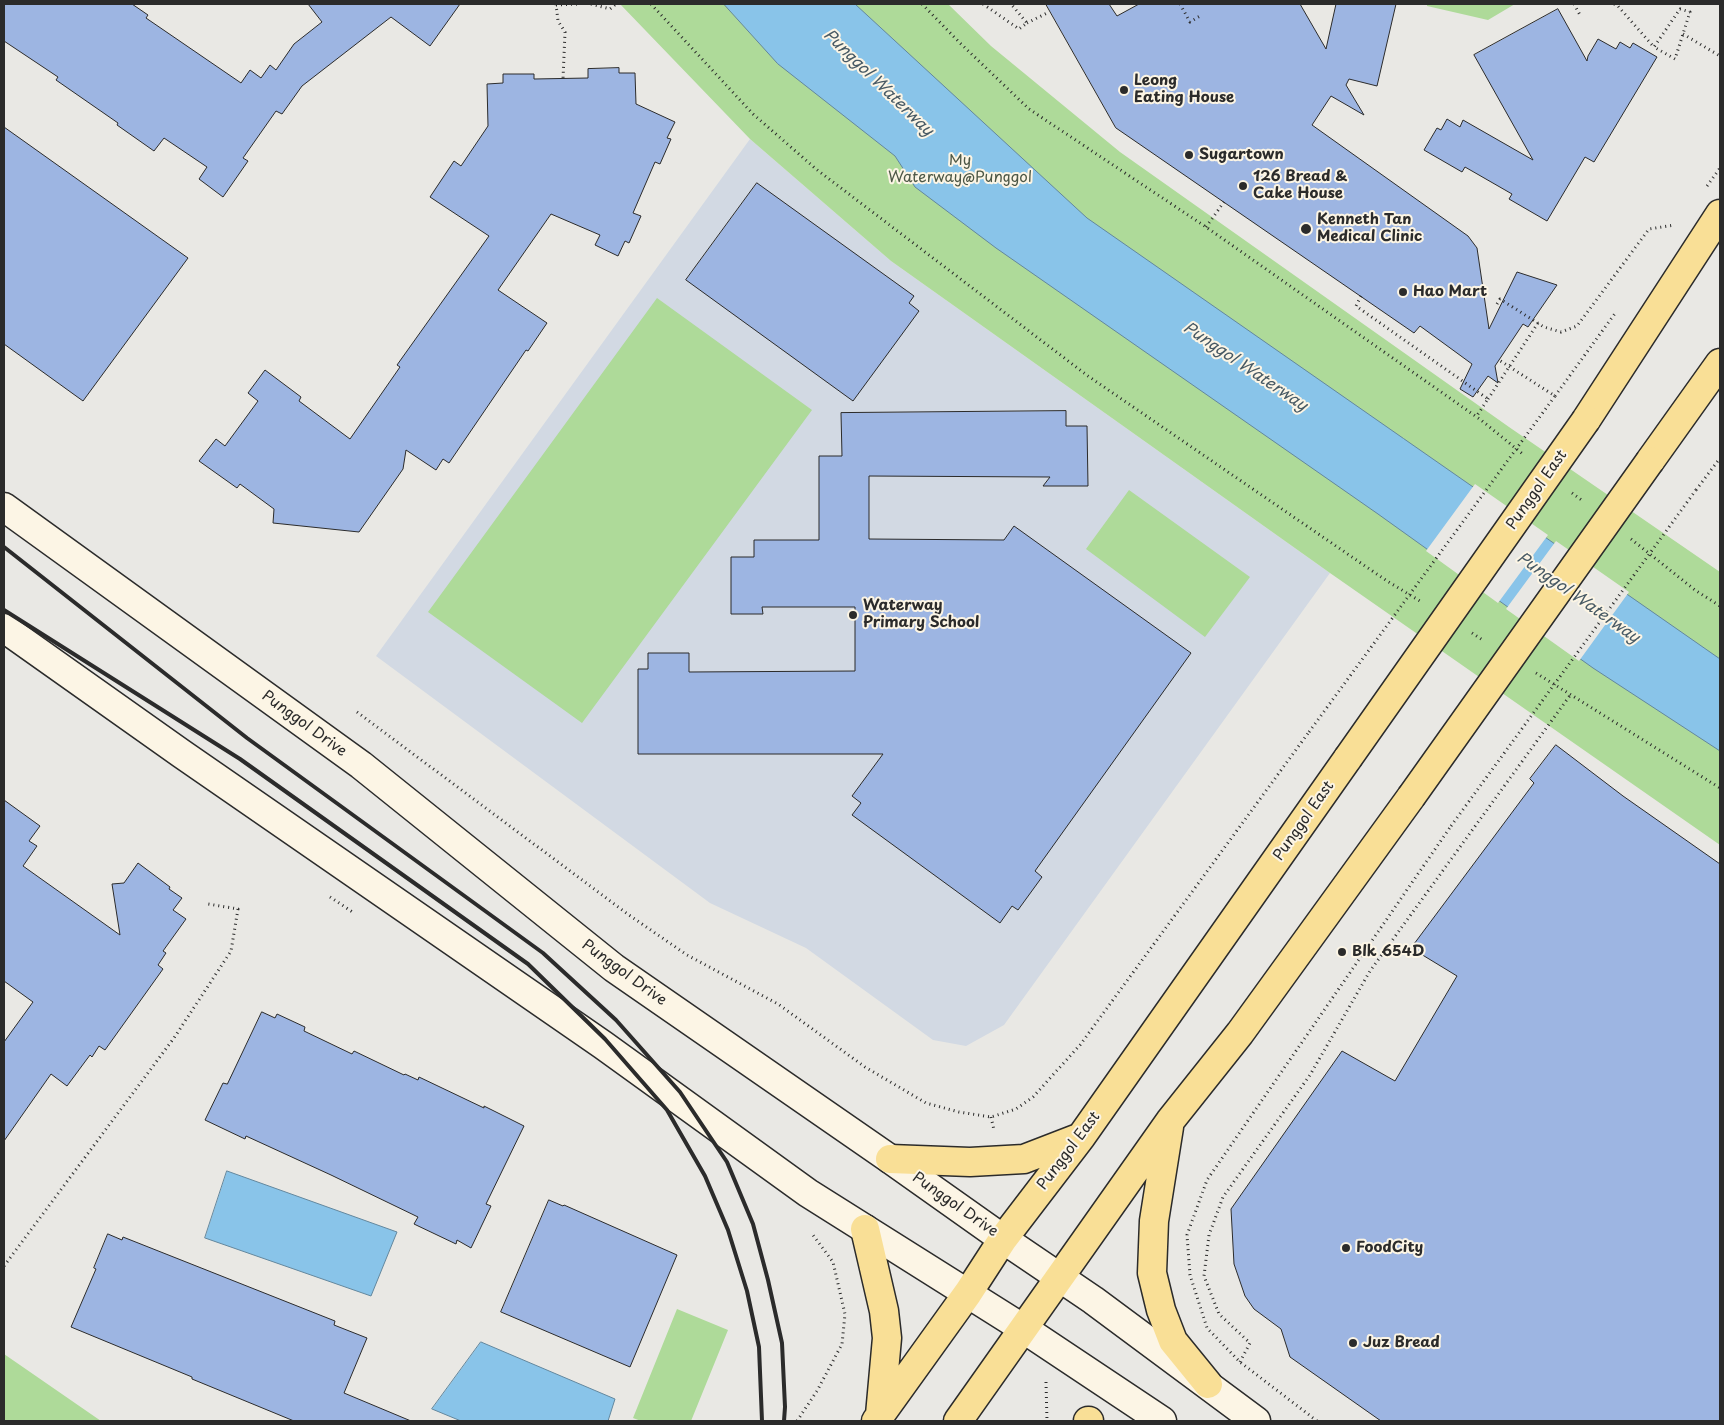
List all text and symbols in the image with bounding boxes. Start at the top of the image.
water label: Punggol Waterway [819,26,937,140]
place label: Leong Eating House [1134,72,1234,107]
marker: Leong Eating House [1118,84,1130,96]
place label: Sugartown [1199,146,1284,164]
marker: Sugartown [1183,149,1195,161]
park label: My Waterway@Punggol [888,152,1032,187]
place label: 126 Bread & Cake House [1253,168,1347,203]
marker: 126 Bread & Cake House [1237,180,1249,192]
place label: Kenneth Tan Medical Clinic [1317,211,1422,246]
marker: Kenneth Tan Medical Clinic [1299,222,1313,236]
place label: Hao Mart [1413,283,1487,301]
marker: Hao Mart [1397,286,1409,298]
water label: Punggol Waterway [1179,318,1311,416]
street label: Punggol East [1503,447,1571,533]
water label: Punggol Waterway [1513,548,1643,648]
place label: Waterway Primary School [863,597,979,632]
marker: Waterway Primary School [847,609,859,621]
street label: Punggol Drive [258,687,350,761]
street label: Punggol East [1270,778,1338,864]
street label: Punggol Drive [578,936,670,1010]
place label: Blk 654D [1352,943,1424,961]
marker: Blk 654D [1336,946,1348,958]
street label: Punggol East [1034,1108,1104,1194]
street label: Punggol Drive [909,1169,1001,1241]
place label: FoodCity [1356,1239,1423,1257]
marker: FoodCity [1340,1242,1352,1254]
place label: Juz Bread [1363,1334,1440,1352]
marker: Juz Bread [1347,1337,1359,1349]

